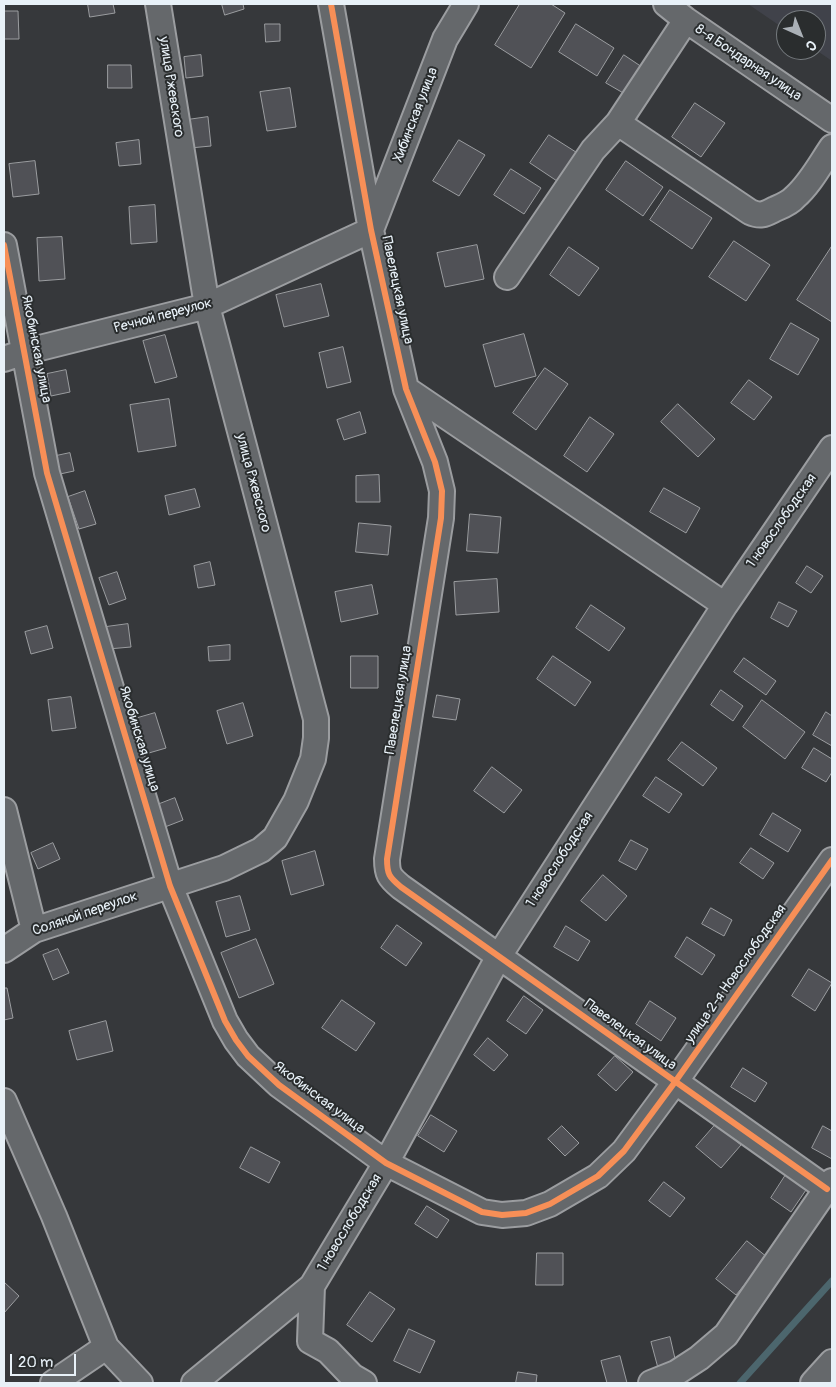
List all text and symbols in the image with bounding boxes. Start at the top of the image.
north arrow [776,10,826,60]
street label: 8-я Бондарная улица [691,21,805,105]
street label: улица Ржевского [155,35,187,139]
text: С [802,36,820,55]
street label: Хибинская улица [390,65,442,165]
street label: Павелецкая улица [377,234,417,346]
street label: Якобинская улица [17,294,55,404]
street label: Речной переулок [112,295,214,337]
street label: улица Ржевского [232,432,274,534]
street label: 1 новослободская [743,471,821,571]
street label: Павелецкая улица [382,644,416,756]
street label: Якобинская улица [115,684,163,794]
street label: 1 новослободская [523,809,597,911]
street label: Соляной переулок [30,888,140,940]
street label: улица 2-я Новослободская [682,901,790,1047]
street label: Павелецкая улица [581,996,679,1074]
street label: Якобинская улица [270,1058,368,1138]
street label: 1 новослободская [314,1171,386,1275]
scale bar [12,1344,79,1376]
text: 20 m [18,1353,53,1372]

